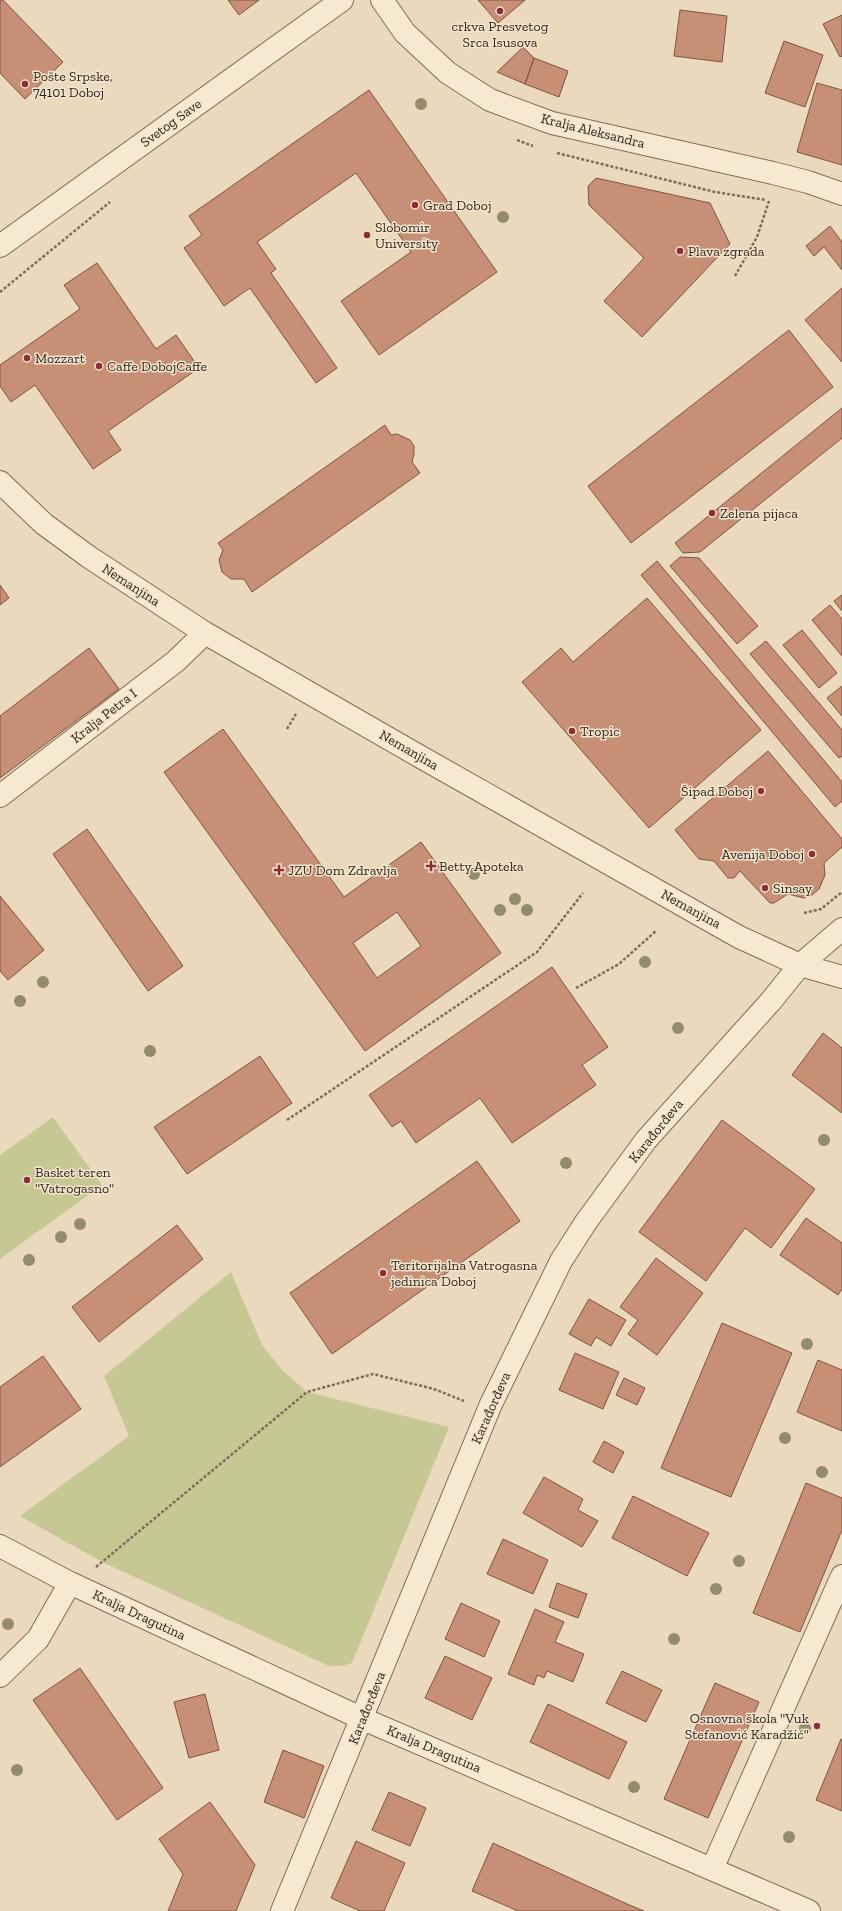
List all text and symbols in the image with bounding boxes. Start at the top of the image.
marker: crkva Presvetog Srca Isusova [495,6,505,16]
place label: crkva Presvetog Srca Isusova [452,18,549,51]
place label: Pošte Srpske, 74101 Doboj [33,68,113,101]
marker: Pošte Srpske, 74101 Doboj [20,79,30,89]
street label: Svetog Save [137,95,205,151]
street label: Kralja Aleksandra [539,110,647,152]
place label: Grad Doboj [423,197,491,214]
marker: Grad Doboj [410,200,420,210]
place label: Slobomir University [375,219,439,252]
marker: Slobomir University [362,230,372,240]
place label: Plava zgrada [688,243,765,260]
marker: Plava zgrada [675,246,685,256]
place label: Mozzart [35,350,86,367]
marker: Mozzart [22,353,32,363]
place label: Caffe DobojCaffe [107,358,208,375]
marker: Caffe DobojCaffe [94,361,104,371]
place label: Zelena pijaca [720,505,798,522]
marker: Zelena pijaca [707,508,717,518]
street label: Nemanjina [99,560,163,610]
street label: Kralja Petra I [68,685,140,747]
place label: Tropic [580,723,620,740]
street label: Nemanjina [376,726,442,774]
marker: Tropic [567,726,577,736]
place label: Šipad Doboj [681,783,753,800]
marker: Šipad Doboj [756,786,766,796]
place label: Avenija Doboj [721,846,804,863]
marker: Avenija Doboj [807,849,817,859]
place label: Betty Apoteka [439,858,524,875]
marker: Betty Apoteka [426,861,436,871]
place label: JZU Dom Zdravlja [288,862,397,879]
marker: JZU Dom Zdravlja [273,864,285,876]
place label: Sinsay [773,880,813,897]
marker: Sinsay [760,883,770,893]
street label: Nemanjina [658,886,724,932]
street label: Karađorđeva [625,1096,687,1166]
place label: Basket teren "Vatrogasno" [35,1164,114,1197]
marker: Basket teren "Vatrogasno" [22,1175,32,1185]
place label: Teritorijalna Vatrogasna jedinica Doboj [390,1257,538,1290]
marker: Teritorijalna Vatrogasna jedinica Doboj [378,1268,388,1278]
street label: Karađorđeva [468,1369,515,1447]
street label: Kralja Dragutina [90,1586,188,1644]
street label: Karađorđeva [345,1669,389,1747]
place label: Osnovna škola "Vuk Stefanović Karadžić" [685,1710,810,1743]
street label: Kralja Dragutina [384,1721,484,1777]
marker: Osnovna škola "Vuk Stefanović Karadžić" [812,1721,822,1731]

